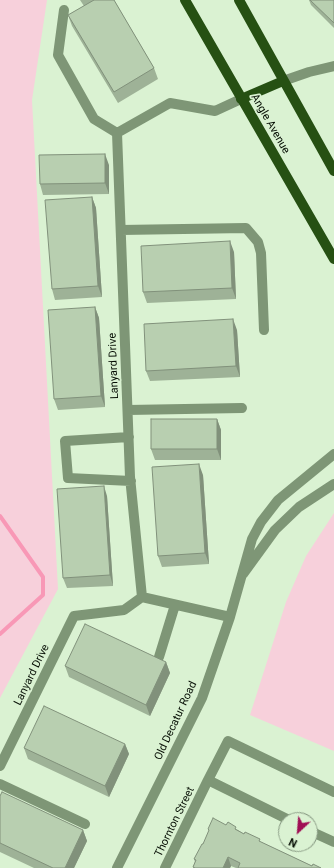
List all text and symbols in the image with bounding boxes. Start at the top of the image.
street label: Angle Avenue [248,92,292,156]
street label: Lanyard Drive [106,333,122,399]
street label: Lanyard Drive [12,642,52,708]
street label: Old Decatur Road [152,680,200,762]
street label: Thornton Street [152,785,198,859]
north arrow [278,812,318,852]
text: N [287,835,299,850]

